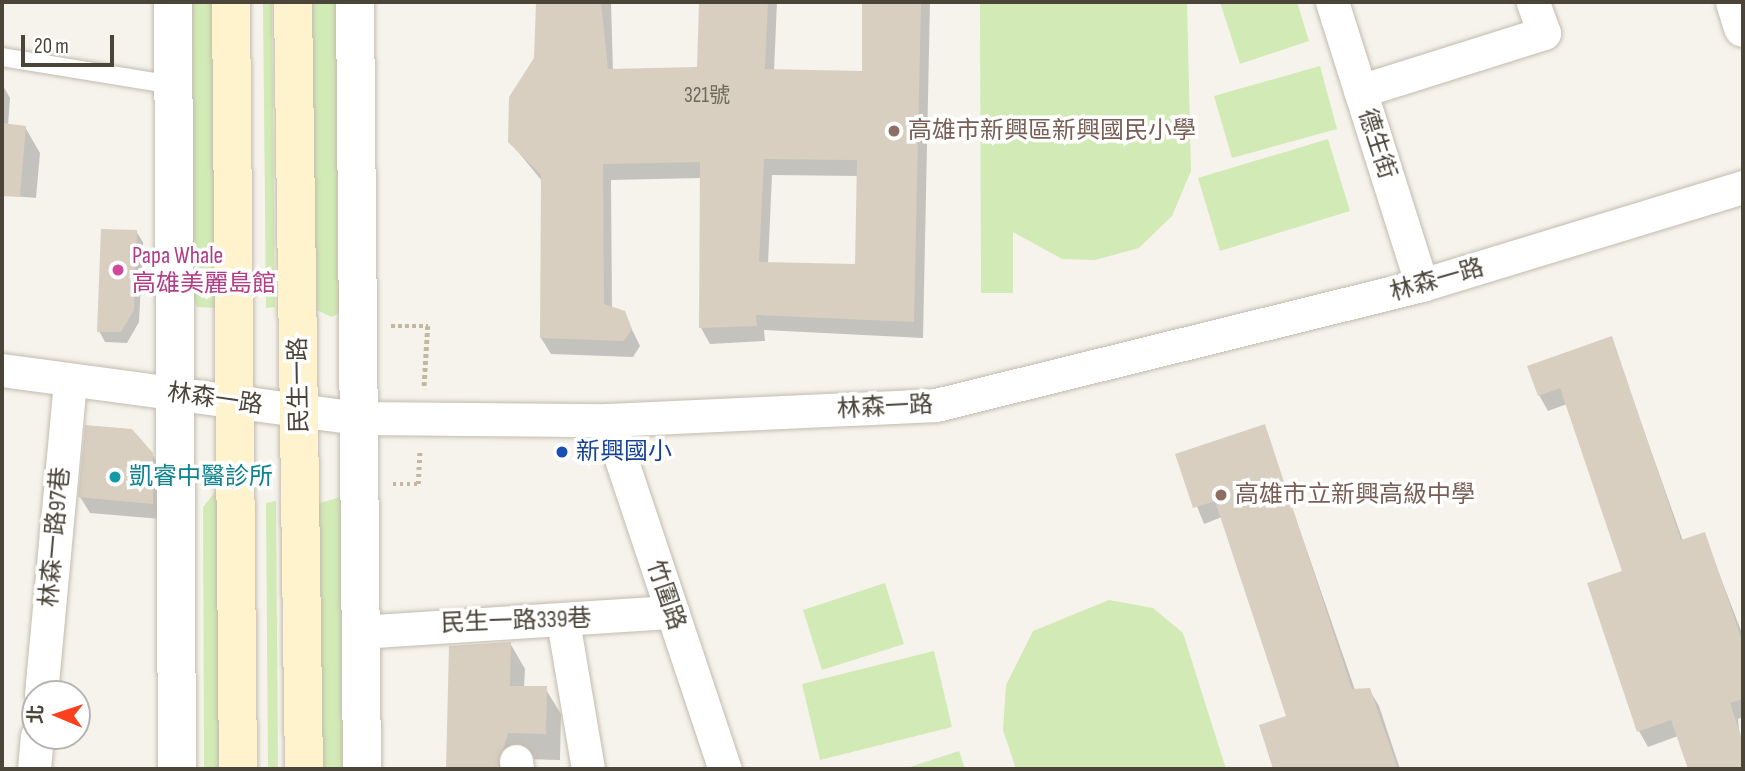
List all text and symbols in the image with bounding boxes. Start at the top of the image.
scale bar [24,21,117,65]
text: 20 m [34,34,69,59]
house number: 321號 [684,83,730,109]
street label: 德生街 [1352,105,1402,183]
place label: 高雄市新興區新興國民小學 [908,117,1196,145]
marker: 高雄市新興區新興國民小學 [886,123,902,139]
place label: Papa Whale 高雄美麗島館 [132,242,276,298]
street label: 林森一路 [1387,253,1487,307]
marker: Papa Whale 高雄美麗島館 [110,262,126,278]
street label: 民生一路 [284,337,314,433]
street label: 林森一路 [165,378,265,420]
street label: 林森一路 [836,390,934,424]
place label: 新興國小 [576,438,672,466]
marker: 新興國小 [554,444,570,460]
place label: 凱睿中醫診所 [129,463,273,491]
street label: 林森一路97巷 [35,466,75,608]
marker: 凱睿中醫診所 [107,469,123,485]
place label: 高雄市立新興高級中學 [1235,481,1475,509]
marker: 高雄市立新興高級中學 [1213,487,1229,503]
street label: 竹圍路 [641,556,691,634]
street label: 民生一路339巷 [440,604,592,638]
north arrow [21,680,91,750]
text: 北 [25,704,48,724]

